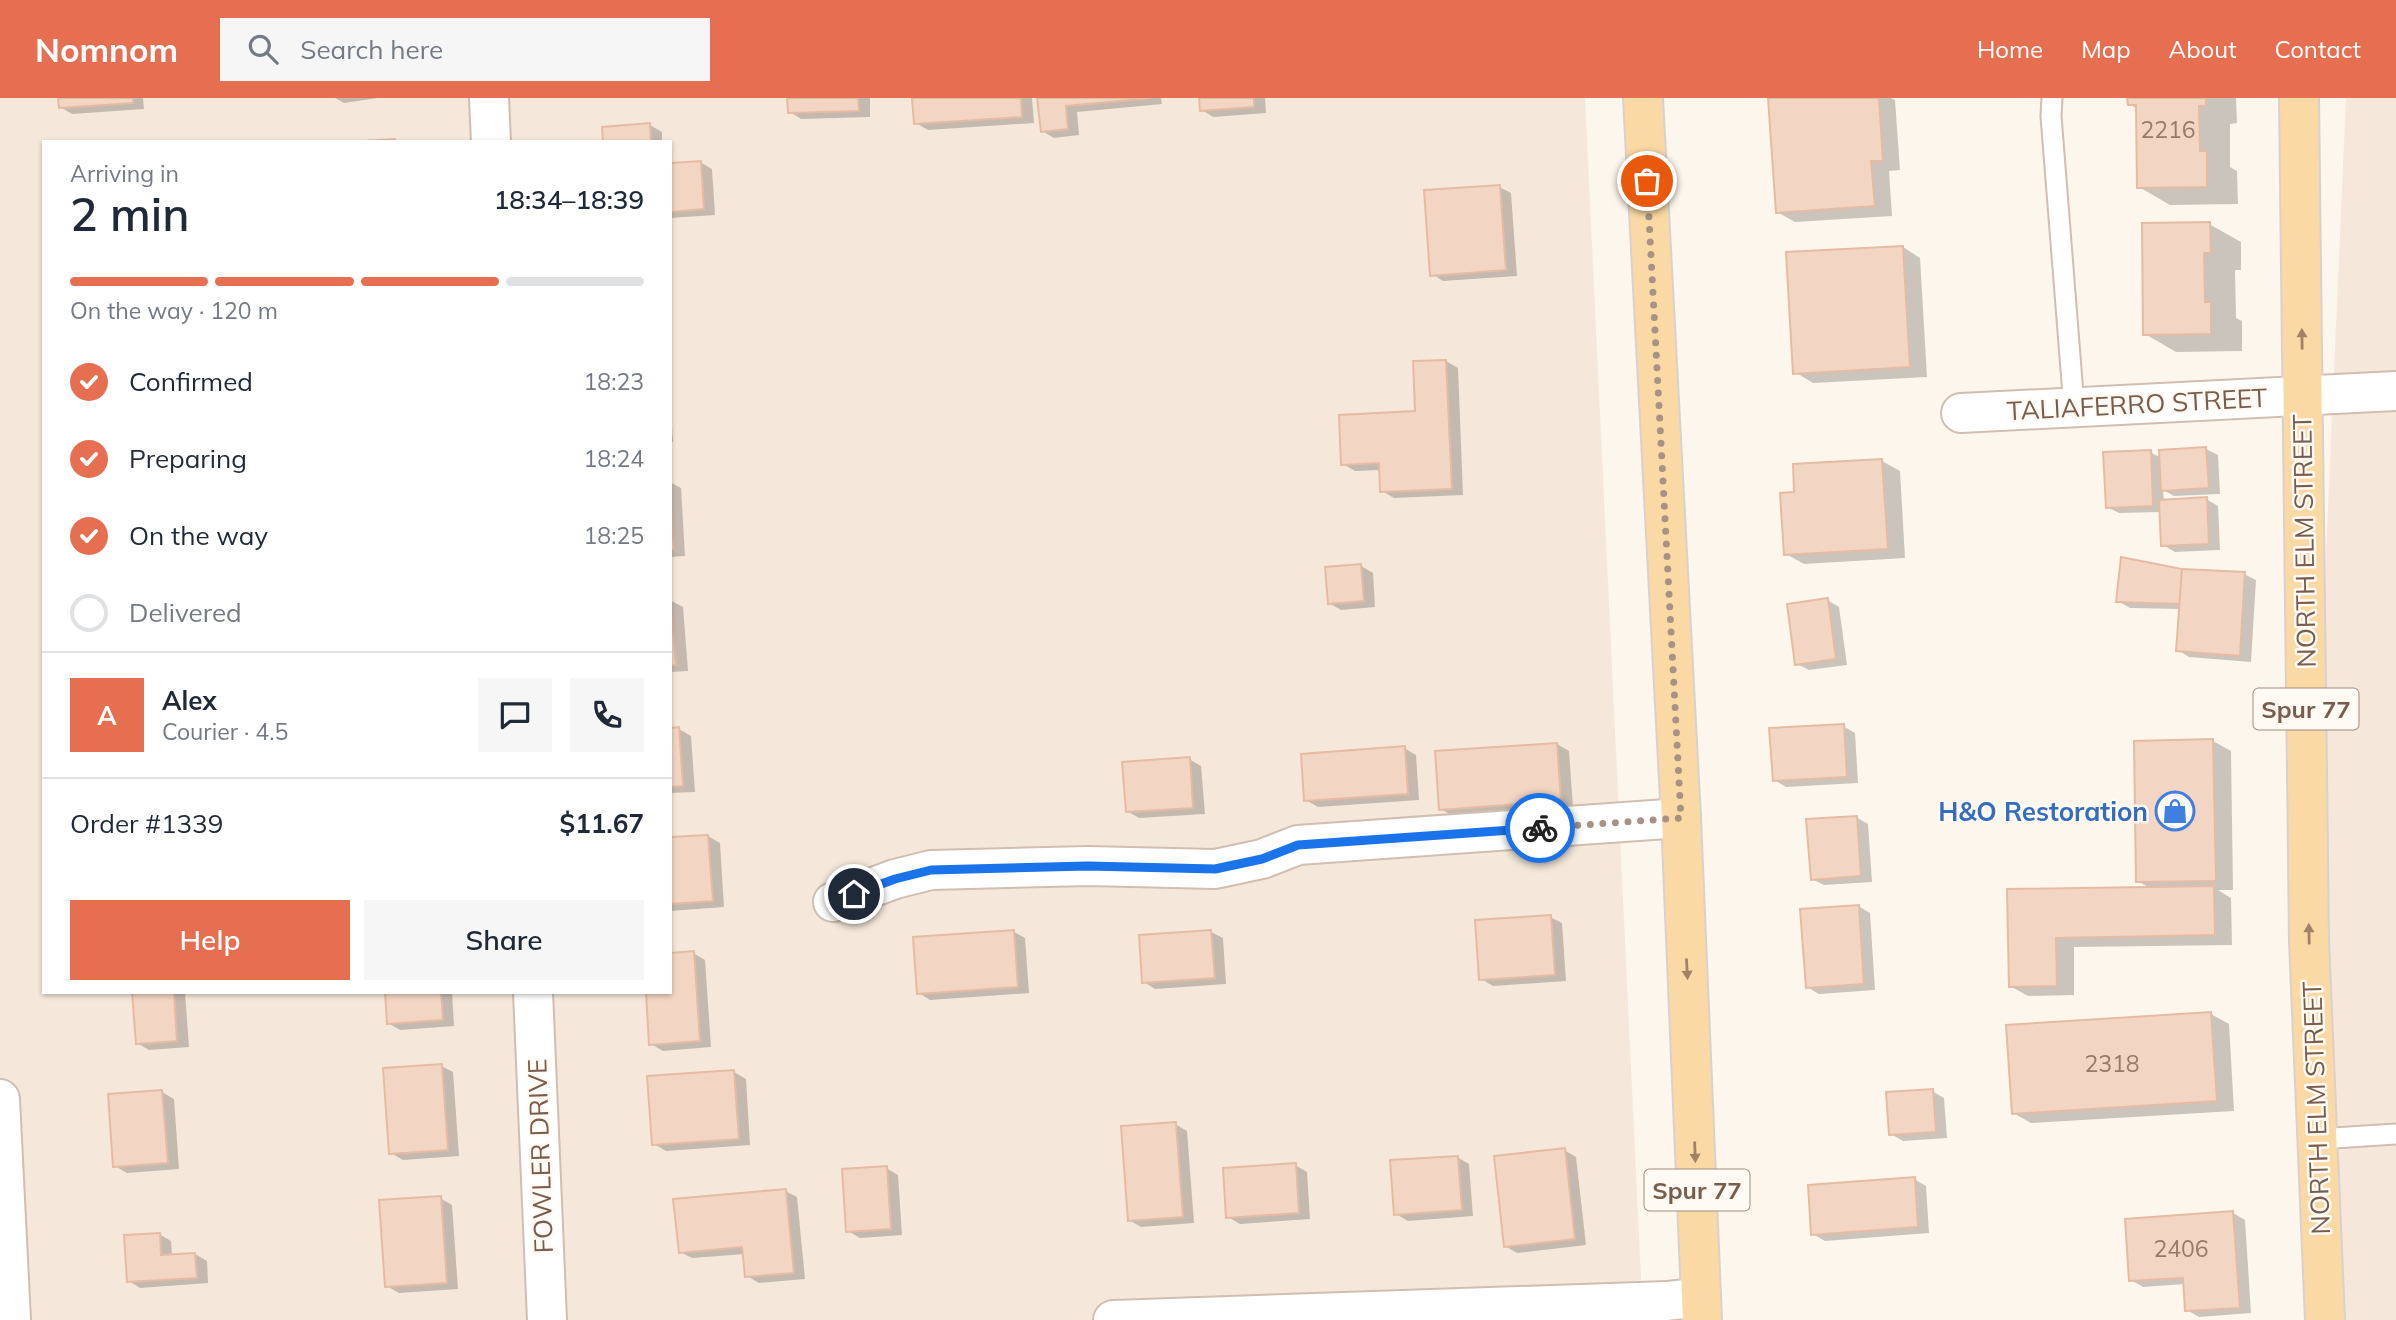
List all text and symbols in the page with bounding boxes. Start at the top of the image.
search box [220,18,710,81]
text: Nomnom [35,29,178,70]
icon: search [244,30,282,68]
text: Search here [300,33,443,66]
text: Home [1977,34,2043,64]
text: Map [2081,34,2131,64]
text: About [2169,34,2237,64]
text: Contact [2275,34,2361,64]
house number: 2216 [2140,115,2196,144]
pin [1617,151,1677,211]
text: Arriving in [70,159,179,188]
icon: bag [1628,162,1666,200]
text: 18:34–18:39 [494,183,644,216]
text: 2 min [70,185,189,243]
text: On the way · 120 m [70,296,278,325]
one-way arrow [2296,327,2308,349]
icon: check [70,363,108,401]
text: Confirmed [129,365,253,398]
text: 18:23 [584,367,644,396]
street label: TALIAFERRO STREET [2006,381,2268,427]
street label: NORTH ELM STREET [2285,414,2323,668]
icon: check [70,440,108,478]
text: Preparing [129,442,247,475]
text: 18:24 [584,444,644,473]
icon: check [70,517,108,555]
text: On the way [129,519,268,552]
text: 18:25 [584,521,644,550]
text: Delivered [129,596,242,629]
button: chat [478,678,552,752]
button: phone [570,678,644,752]
text: Alex [162,684,217,717]
road number: Spur 77 [2254,688,2358,730]
text: A [97,699,117,732]
text: Courier · 4.5 [162,717,288,746]
shop icon: H&O Restoration [2154,790,2196,832]
courier [1505,793,1575,863]
place label: H&O Restoration [1938,795,2148,828]
text: Order #1339 [70,807,223,840]
text: $11.67 [560,807,644,840]
icon: bike [1521,809,1559,847]
pin [824,864,884,924]
icon: home [835,875,873,913]
button: Help [70,900,350,980]
button: Share [364,900,644,980]
one-way arrow [2303,922,2315,944]
one-way arrow [1682,958,1693,980]
street label: NORTH ELM STREET [2295,981,2337,1235]
house number: 2318 [2084,1049,2140,1078]
street label: FOWLER DRIVE [520,1058,560,1254]
one-way arrow [1690,1141,1701,1163]
road number: Spur 77 [1644,1170,1750,1210]
house number: 2406 [2153,1234,2209,1263]

